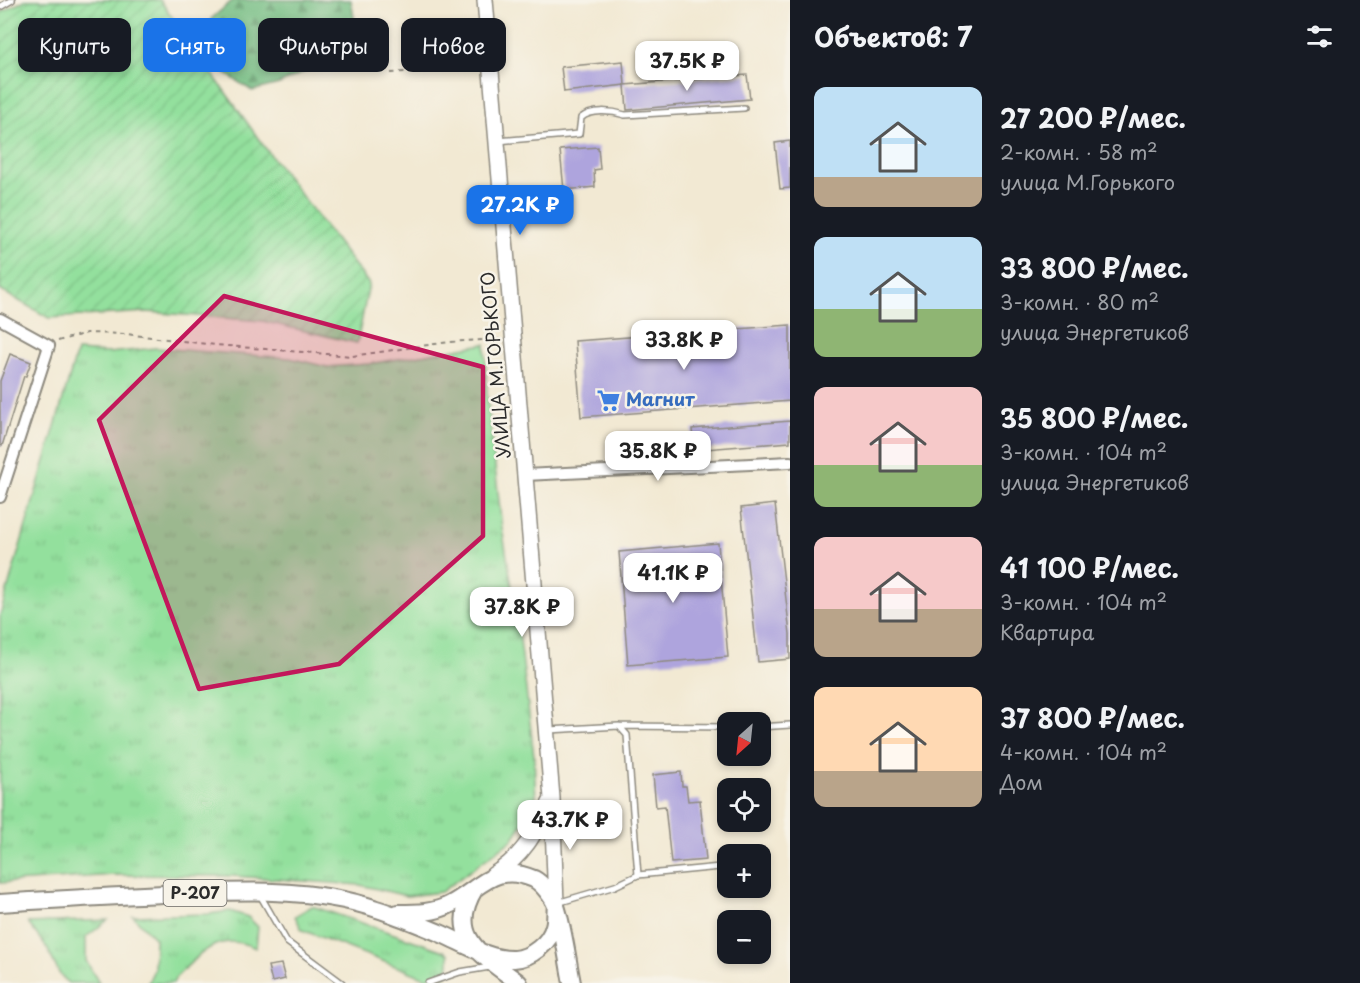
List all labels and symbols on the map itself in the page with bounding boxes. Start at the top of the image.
pin: 37.5K ₽ [632,41,742,92]
pin: 27.2K ₽ [465,185,575,236]
street label: УЛИЦА М.ГОРЬКОГО [473,271,516,460]
pin: 33.8K ₽ [629,320,739,371]
place label: Магнит [626,385,695,412]
supermarket icon: Магнит [595,387,621,413]
pin: 35.8K ₽ [603,431,713,482]
pin: 41.1K ₽ [618,553,728,604]
pin: 37.8K ₽ [467,587,577,638]
north arrow [717,712,771,766]
pin: 43.7K ₽ [515,800,625,851]
road number: Р-207 [164,880,226,906]

